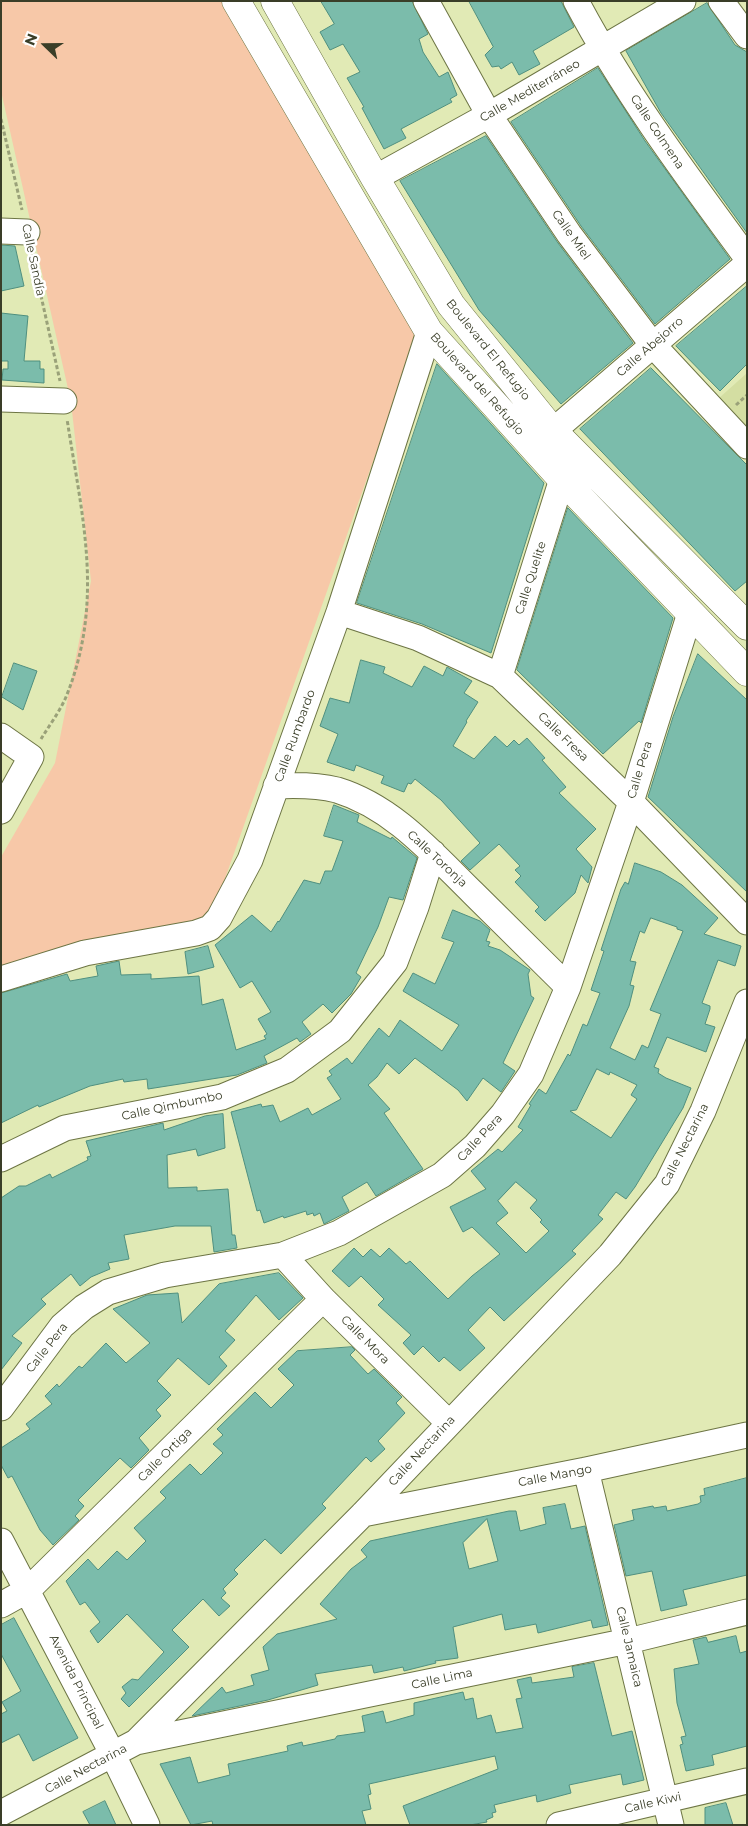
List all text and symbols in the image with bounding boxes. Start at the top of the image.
north arrow [20,20,70,70]
text: N [21,31,42,48]
street label: Calle Mediterráneo [477,56,583,126]
street label: Calle Colmena [627,92,687,172]
street label: Calle Miel [549,207,593,263]
street label: Calle Sandía [18,223,48,297]
street label: Boulevard El Refugio [443,297,533,403]
street label: Calle Abejorro [614,314,686,380]
street label: Boulevard del Refugio [427,330,527,438]
street label: Calle Quelite [512,540,550,616]
street label: Calle Rumbardo [272,688,318,784]
street label: Calle Fresa [535,709,591,765]
street label: Calle Pera [624,739,656,801]
street label: Calle Toronja [404,828,470,890]
street label: Calle Qimbumbo [120,1088,224,1124]
street label: Calle Nectarina [658,1101,712,1189]
street label: Calle Pera [454,1111,506,1165]
street label: Calle Mora [338,1313,392,1367]
street label: Calle Pera [23,1320,71,1376]
street label: Calle Nectarina [386,1413,458,1489]
street label: Calle Ortiga [135,1425,195,1485]
street label: Calle Mango [517,1462,593,1490]
street label: Calle Jamaica [613,1605,645,1689]
street label: Avenida Principal [46,1632,106,1732]
street label: Calle Lima [410,1665,474,1693]
street label: Calle Nectarina [42,1741,130,1797]
street label: Calle Kiwi [623,1789,683,1817]

